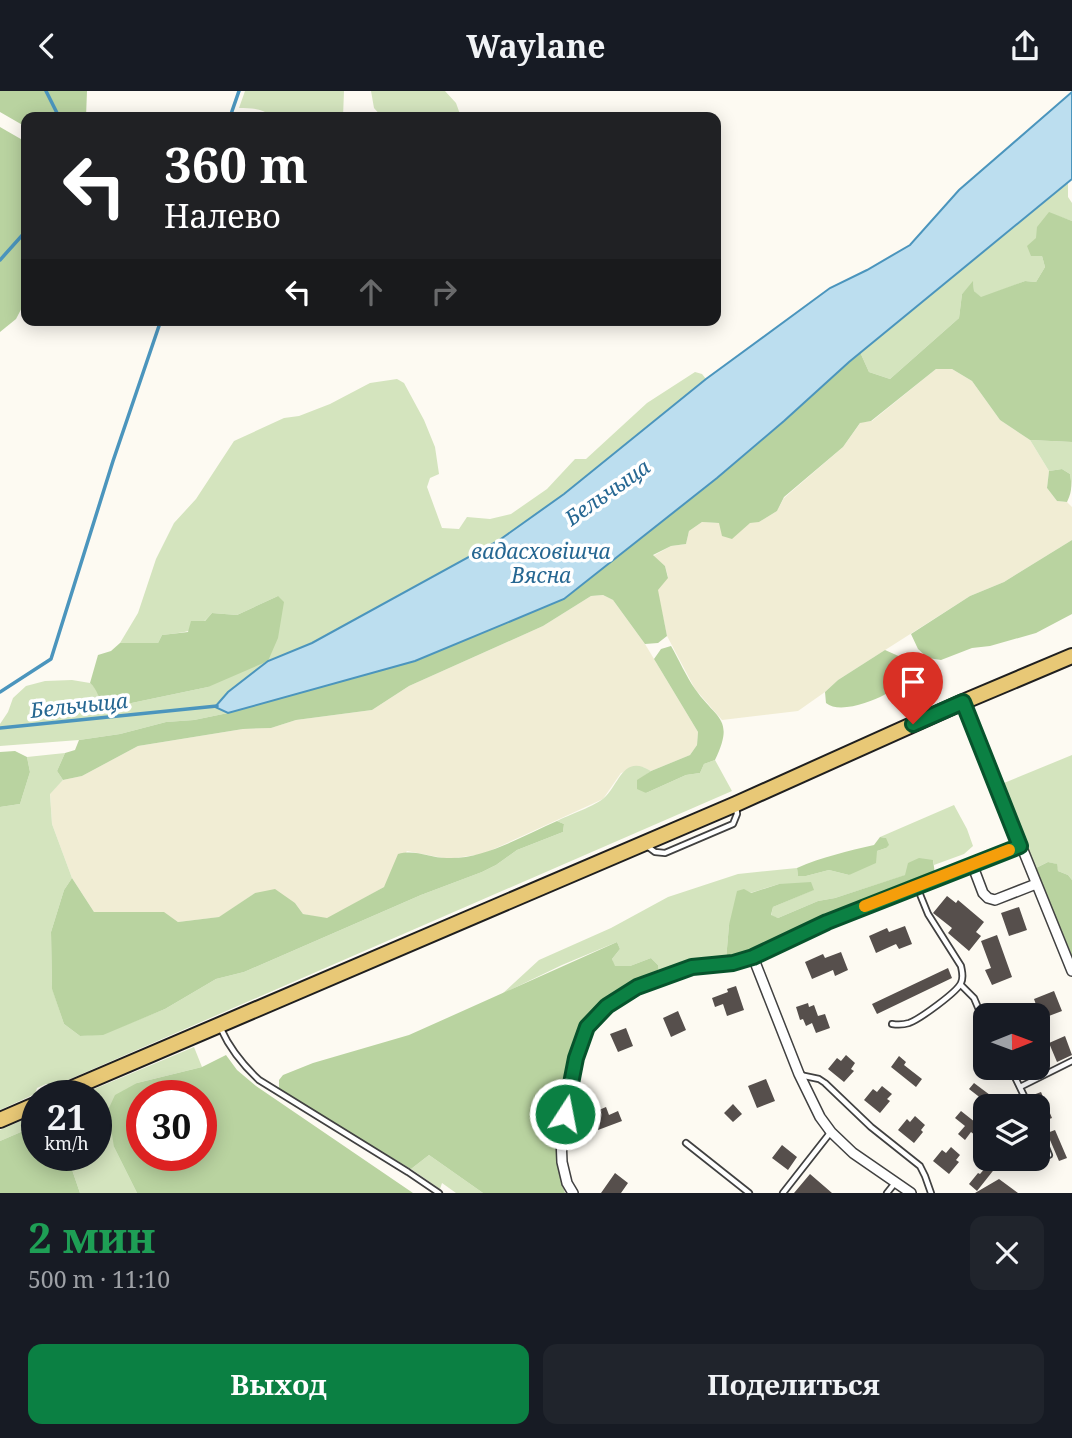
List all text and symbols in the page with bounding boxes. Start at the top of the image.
text: Waylane [466,24,606,67]
icon: back [28,27,66,65]
icon: share [1006,27,1044,65]
text: 360 m [164,131,308,197]
icon: left [49,140,140,231]
text: Налево [164,194,281,237]
icon: left [279,273,317,311]
icon: ahead [352,273,390,311]
icon: right [425,273,463,311]
water label: Бельчыца [558,452,655,532]
water label: вадасховішча Вясна [471,537,611,589]
pin [883,652,943,724]
icon: arrive [894,663,932,701]
water label: Бельчыца [28,686,129,724]
north arrow [973,1003,1050,1080]
map controls [973,1003,1050,1171]
position arrow [528,1077,602,1151]
speed limit sign: 30 [126,1080,217,1171]
text: 21 [47,1093,86,1140]
button: layers [973,1094,1050,1171]
text: km/h [44,1131,89,1155]
text: 2 мин [28,1208,155,1265]
button: close [970,1216,1044,1290]
text: 500 m · 11:10 [28,1263,170,1295]
button: Выход [28,1344,529,1424]
button: Поделиться [543,1344,1044,1424]

